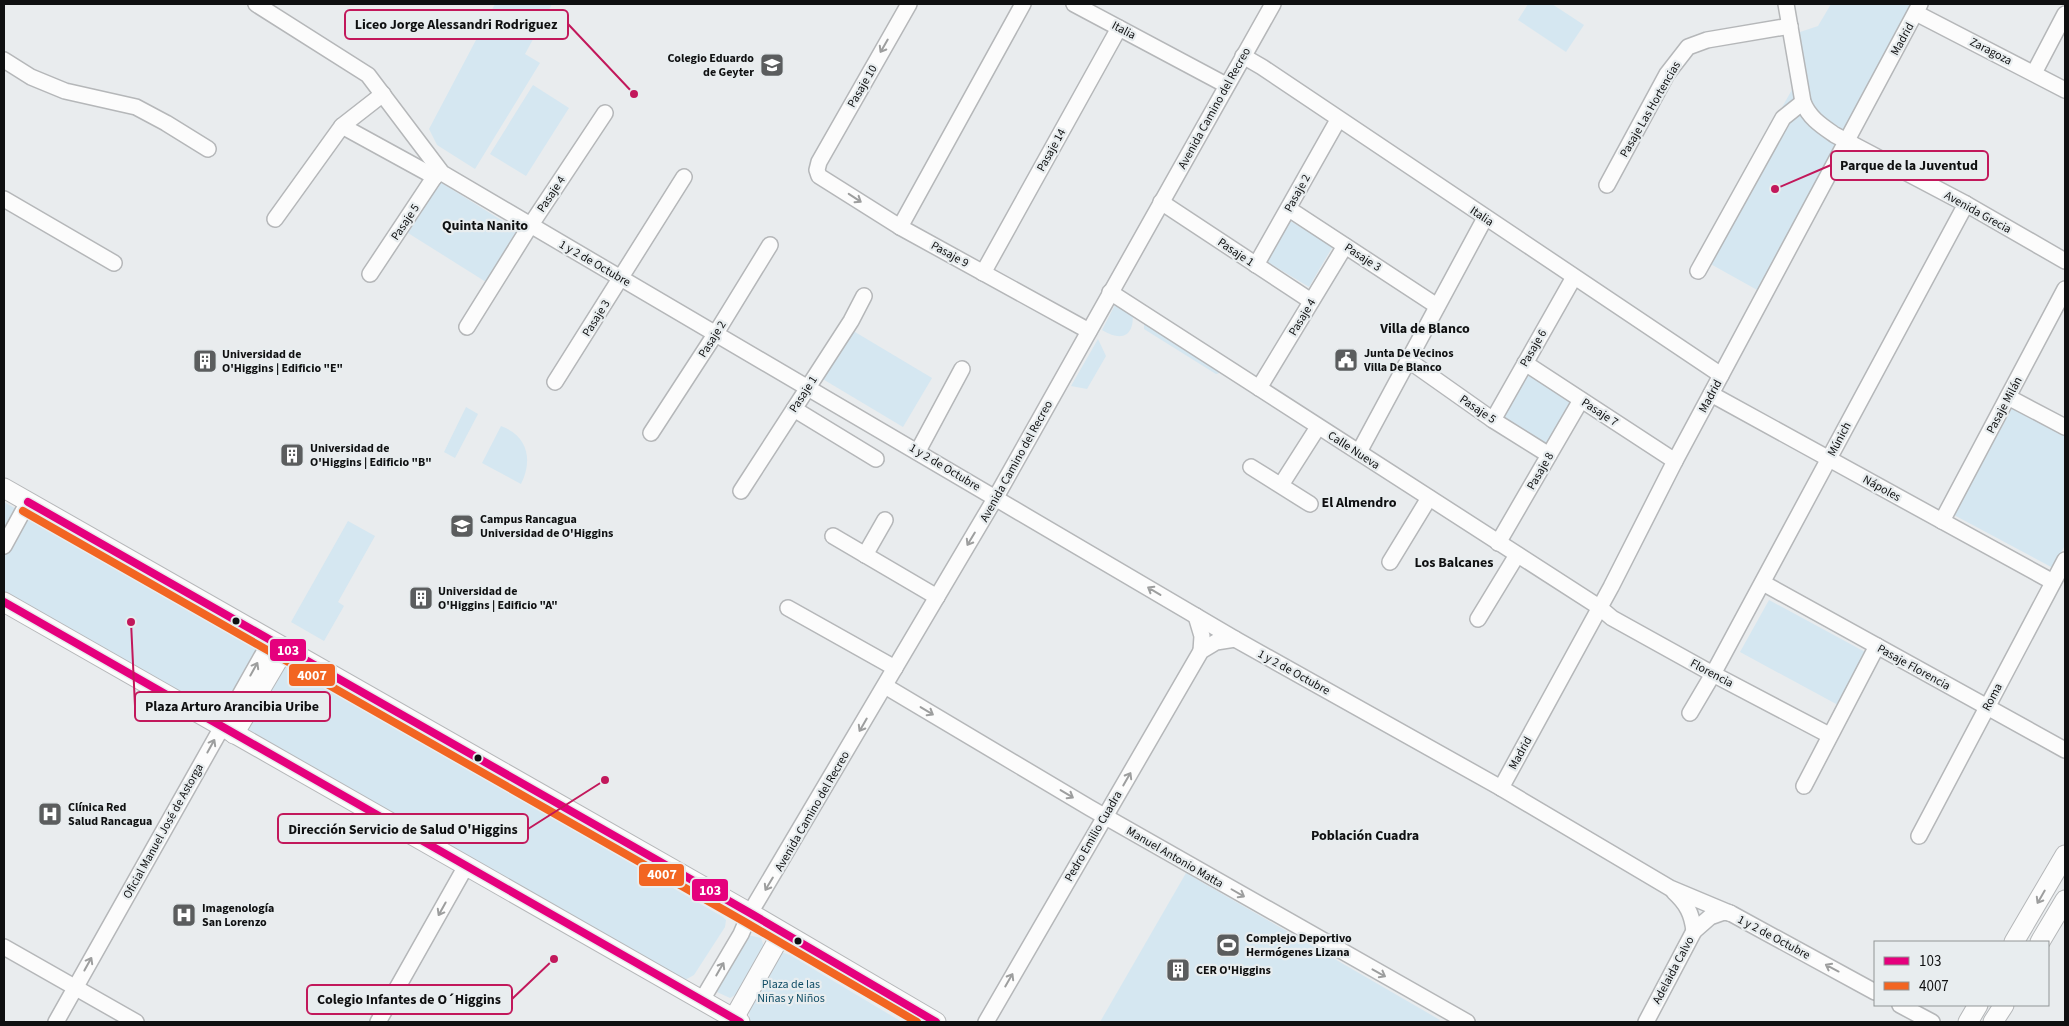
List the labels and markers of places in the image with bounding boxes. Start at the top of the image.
callout: Liceo Jorge Alessandri Rodriguez [345,10,568,39]
place label: Colegio Eduardo de Geyter [667,50,754,81]
school or university icon: Colegio Eduardo de Geyter [759,52,785,78]
callout: Parque de la Juventud [1831,151,1988,180]
place label: Junta De Vecinos Villa De Blanco [1363,345,1453,376]
place label: Universidad de O'Higgins | Edificio "E" [222,346,343,377]
public building icon: Junta De Vecinos Villa De Blanco [1333,347,1359,373]
building icon: Universidad de O'Higgins | Edificio "E" [192,348,218,374]
place label: Universidad de O'Higgins | Edificio "B" [310,440,432,471]
building icon: Universidad de O'Higgins | Edificio "B" [279,442,305,468]
place label: Campus Rancagua Universidad de O'Higgins [480,511,613,542]
school or university icon: Campus Rancagua Universidad de O'Higgins [449,513,475,539]
place label: Universidad de O'Higgins | Edificio "A" [438,583,558,614]
building icon: Universidad de O'Higgins | Edificio "A" [408,585,434,611]
unlabelled marker [231,616,241,626]
callout: Plaza Arturo Arancibia Uribe [135,692,330,721]
unlabelled marker [473,753,483,763]
place label: Clínica Red Salud Rancagua [68,799,152,830]
hospital icon: Clínica Red Salud Rancagua [37,801,63,827]
callout: Dirección Servicio de Salud O'Higgins [278,814,528,843]
place label: Imagenología San Lorenzo [202,900,274,931]
hospital icon: Imagenología San Lorenzo [171,902,197,928]
place label: Complejo Deportivo Hermógenes Lizana [1246,930,1352,961]
sports icon: Complejo Deportivo Hermógenes Lizana [1215,932,1241,958]
unlabelled marker [793,936,803,946]
building icon: CER O'Higgins [1165,957,1191,983]
place label: CER O'Higgins [1196,962,1271,979]
callout: Colegio Infantes de O´Higgins [307,985,512,1014]

